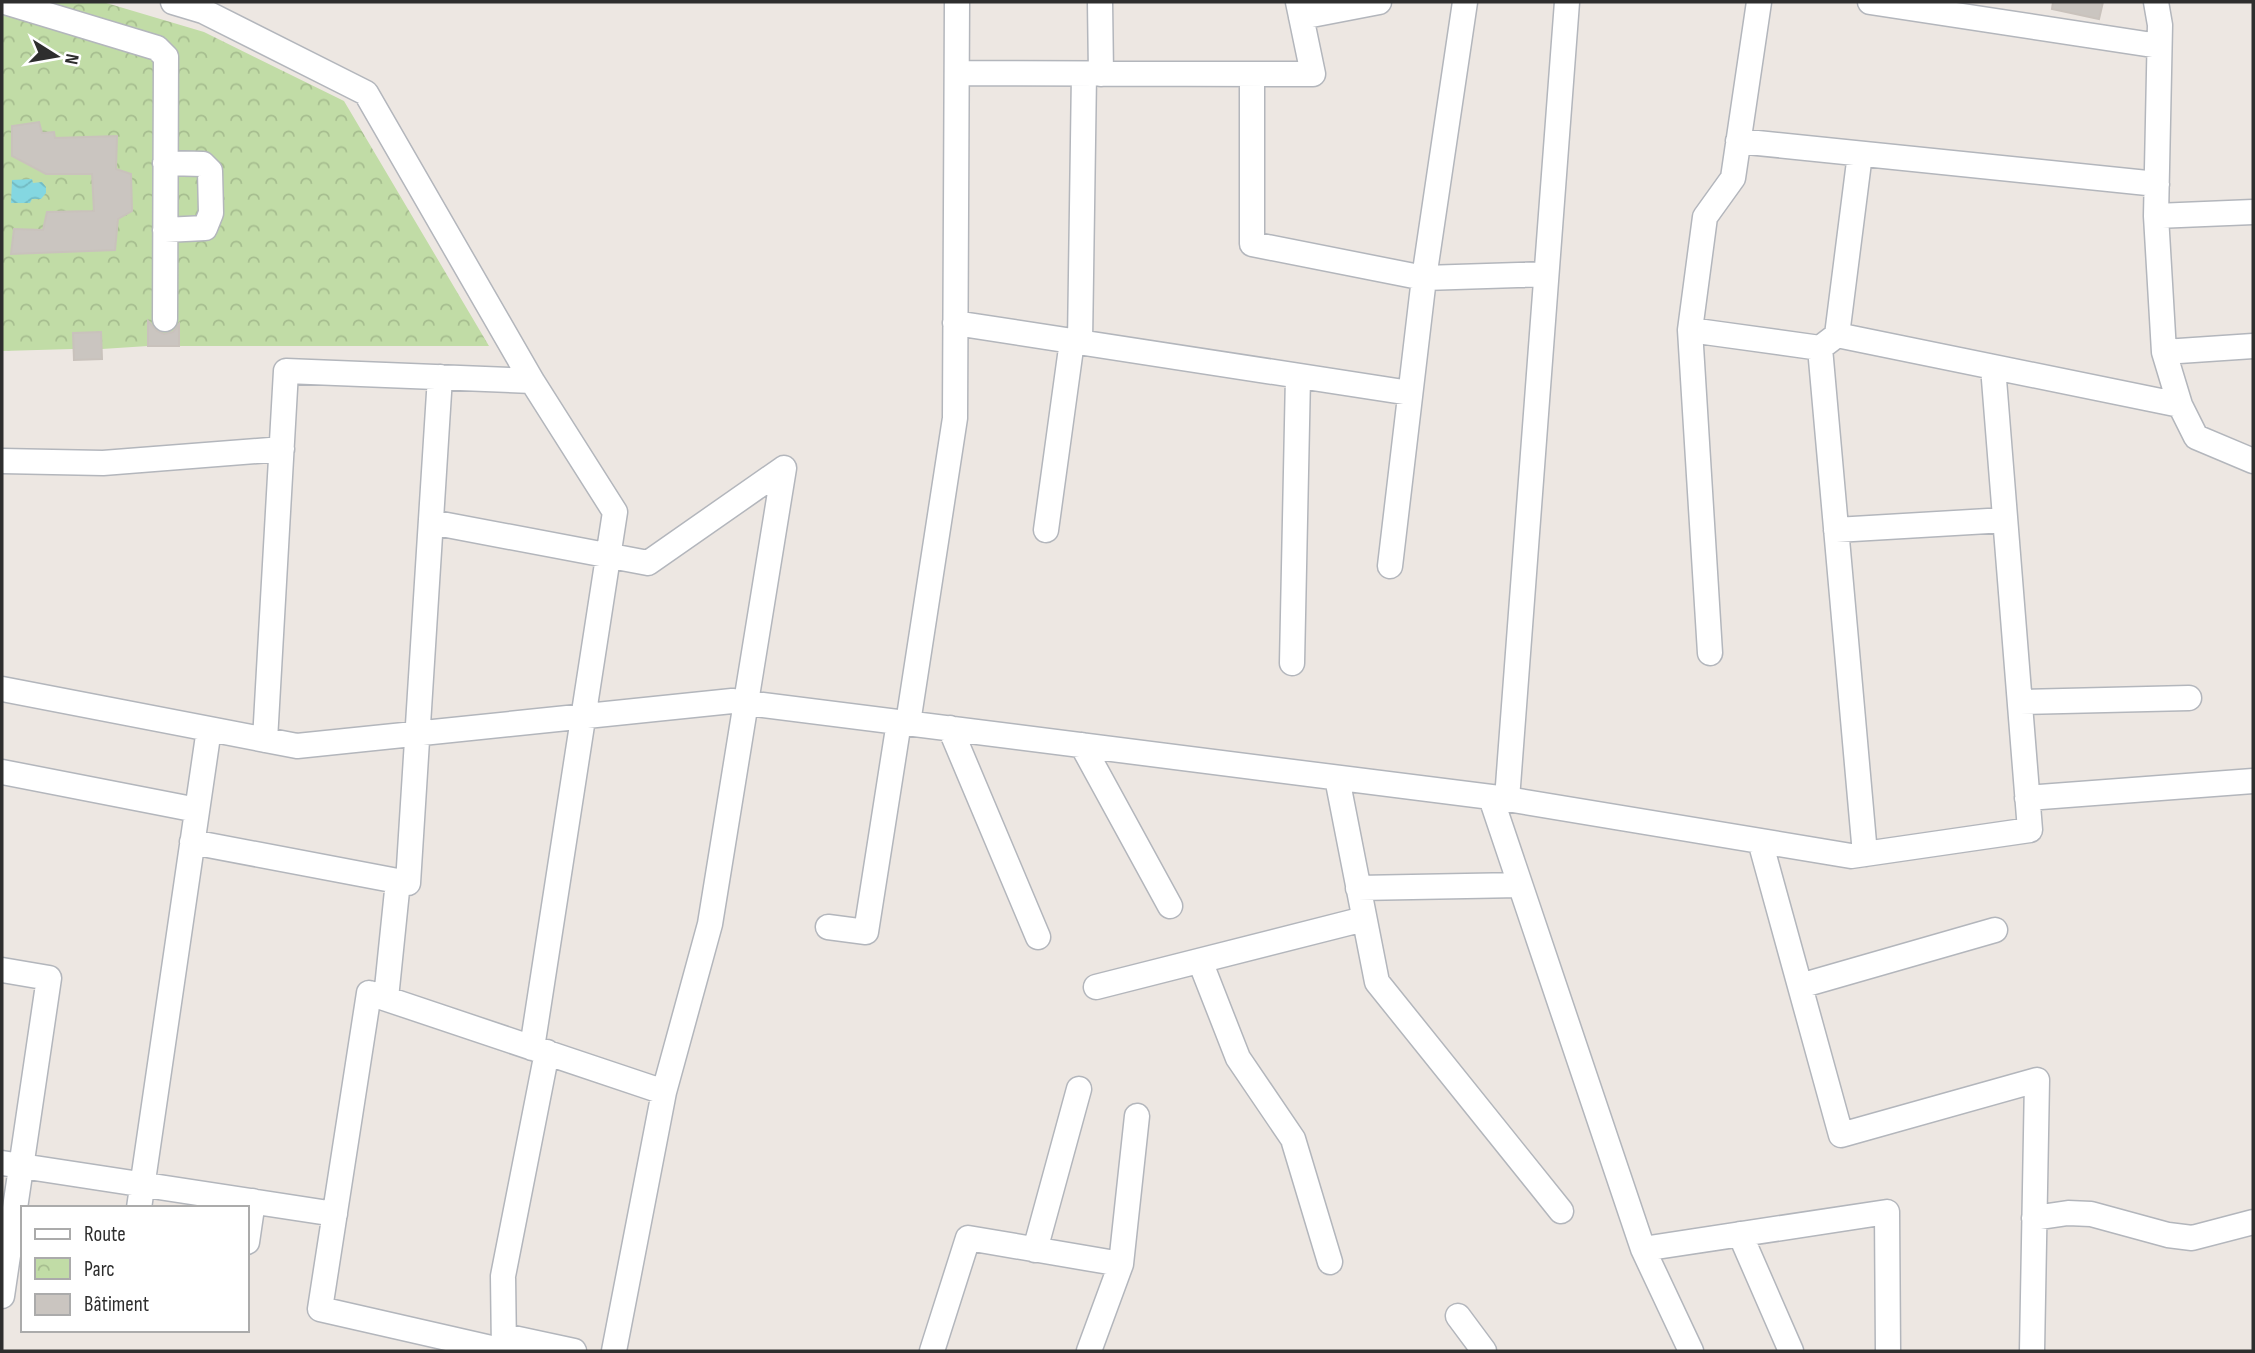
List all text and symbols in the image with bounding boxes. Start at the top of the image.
north arrow [21,21,91,91]
text: N [59,52,83,66]
legend [21,1206,248,1332]
text: Route [84,1222,126,1247]
text: Parc [84,1257,115,1282]
text: Bâtiment [84,1292,149,1317]

